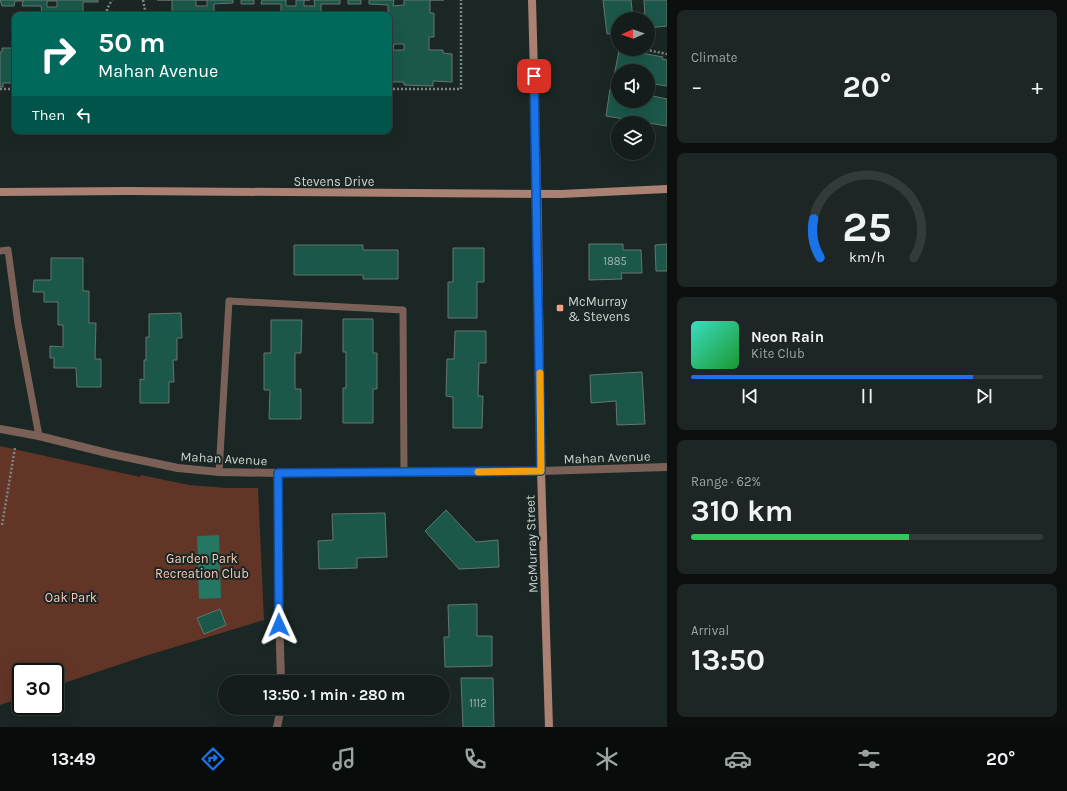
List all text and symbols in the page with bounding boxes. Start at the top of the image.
north arrow [611,12,655,56]
map controls [611,12,655,160]
text: 50 m [98,26,166,59]
icon: right [32,28,84,80]
text: Climate [691,50,737,65]
pin [517,59,551,93]
text: Mahan Avenue [98,60,218,82]
button: sound [611,64,655,108]
icon: arrive [523,65,545,87]
text: 20° [843,69,891,105]
text: − [691,74,703,100]
text: + [1031,74,1043,100]
icon: left [73,104,95,126]
text: Then [32,106,65,124]
button: layers [611,116,655,160]
street label: Stevens Drive [294,174,375,189]
text: 25 [842,203,892,251]
text: km/h [849,249,885,266]
house number: 1885 [603,255,627,268]
place label: McMurray & Stevens [568,294,630,324]
marker: McMurray & Stevens [555,303,565,313]
text: Neon Rain [751,328,824,346]
text: Kite Club [751,346,805,361]
icon: previous [739,385,761,407]
icon: pause [856,385,878,407]
icon: next [973,385,995,407]
street label: Mahan Avenue [563,448,651,467]
street label: Mahan Avenue [180,449,268,468]
text: Range · 62% [691,474,761,489]
text: 310 km [691,493,793,529]
street label: McMurray Street [522,495,541,593]
park label: Garden Park Recreation Club [155,551,249,581]
park label: Oak Park [45,590,97,605]
position arrow [258,604,300,646]
text: Arrival [691,623,729,638]
text: 13:50 [691,642,765,678]
speed limit sign: 30 [12,663,64,715]
text: 13:50 · 1 min · 280 m [263,686,405,704]
house number: 1112 [469,697,487,710]
icon: directions [199,745,227,773]
icon: music [330,745,358,773]
icon: phone [461,745,489,773]
icon: climate [593,745,621,773]
icon: car [724,745,752,773]
icon: filters [855,745,883,773]
text: 13:49 [52,748,96,770]
text: 20° [986,748,1015,770]

